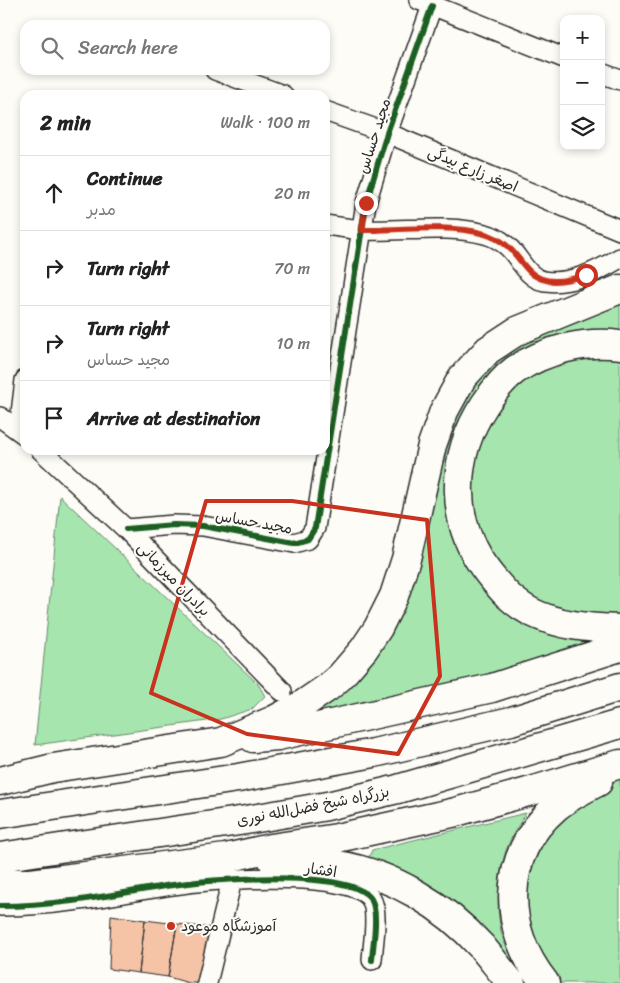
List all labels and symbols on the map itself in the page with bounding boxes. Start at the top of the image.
street label: مجید حساس [350,95,398,177]
street label: اصغر زارع بیدگی [424,138,522,200]
route end [355,192,378,215]
route start [575,264,598,287]
street label: مجید حساس [213,502,295,542]
street label: برادران میرزمانی [131,535,217,623]
street label: بزرگراه شیخ فضل‌الله نوری [234,778,392,834]
street label: افشار [302,855,339,885]
place label: آموزشگاه موعود [181,913,278,939]
marker: آموزشگاه موعود [165,920,177,932]

